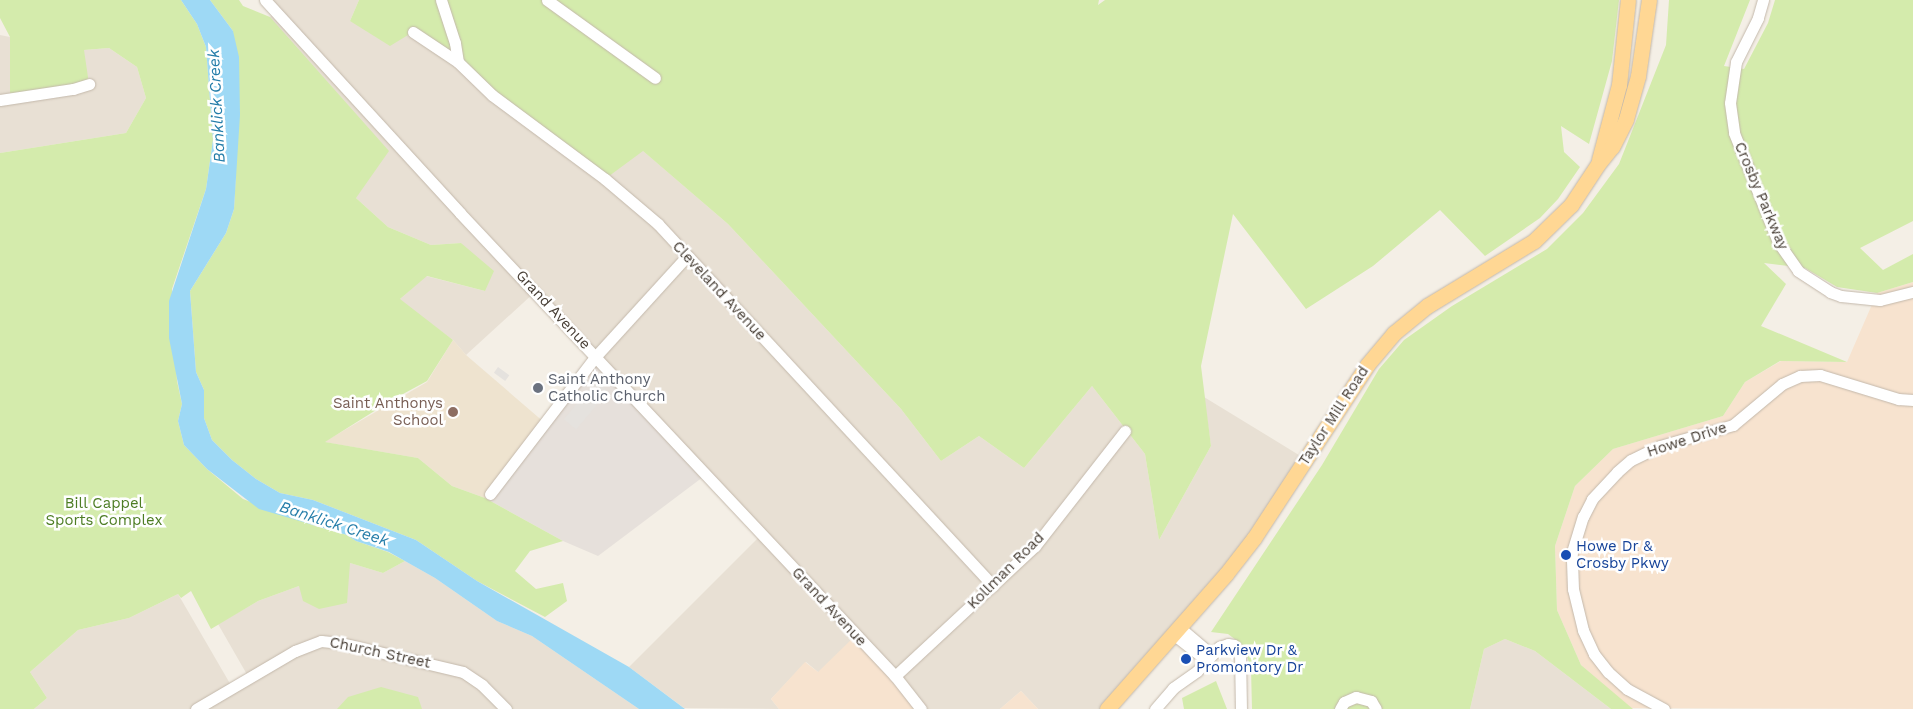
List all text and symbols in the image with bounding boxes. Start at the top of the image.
water label: Banklick Creek [204,49,230,163]
street label: Crosby Parkway [1730,139,1792,253]
street label: Cleveland Avenue [668,237,770,345]
street label: Grand Avenue [512,267,594,353]
street label: Taylor Mill Road [1295,363,1373,469]
place label: Saint Anthony Catholic Church [548,370,666,405]
marker: Saint Anthony Catholic Church [532,382,544,394]
place label: Saint Anthonys School [332,394,443,429]
marker: Saint Anthonys School [447,406,459,418]
street label: Howe Drive [1645,419,1729,461]
park label: Bill Cappel Sports Complex [46,494,162,529]
water label: Banklick Creek [277,497,391,551]
street label: Kollman Road [964,529,1048,613]
place label: Howe Dr & Crosby Pkwy [1576,537,1669,572]
marker: Howe Dr & Crosby Pkwy [1560,549,1572,561]
street label: Grand Avenue [788,564,870,650]
street label: Church Street [328,634,432,672]
place label: Parkview Dr & Promontory Dr [1196,641,1304,676]
marker: Parkview Dr & Promontory Dr [1180,653,1192,665]

